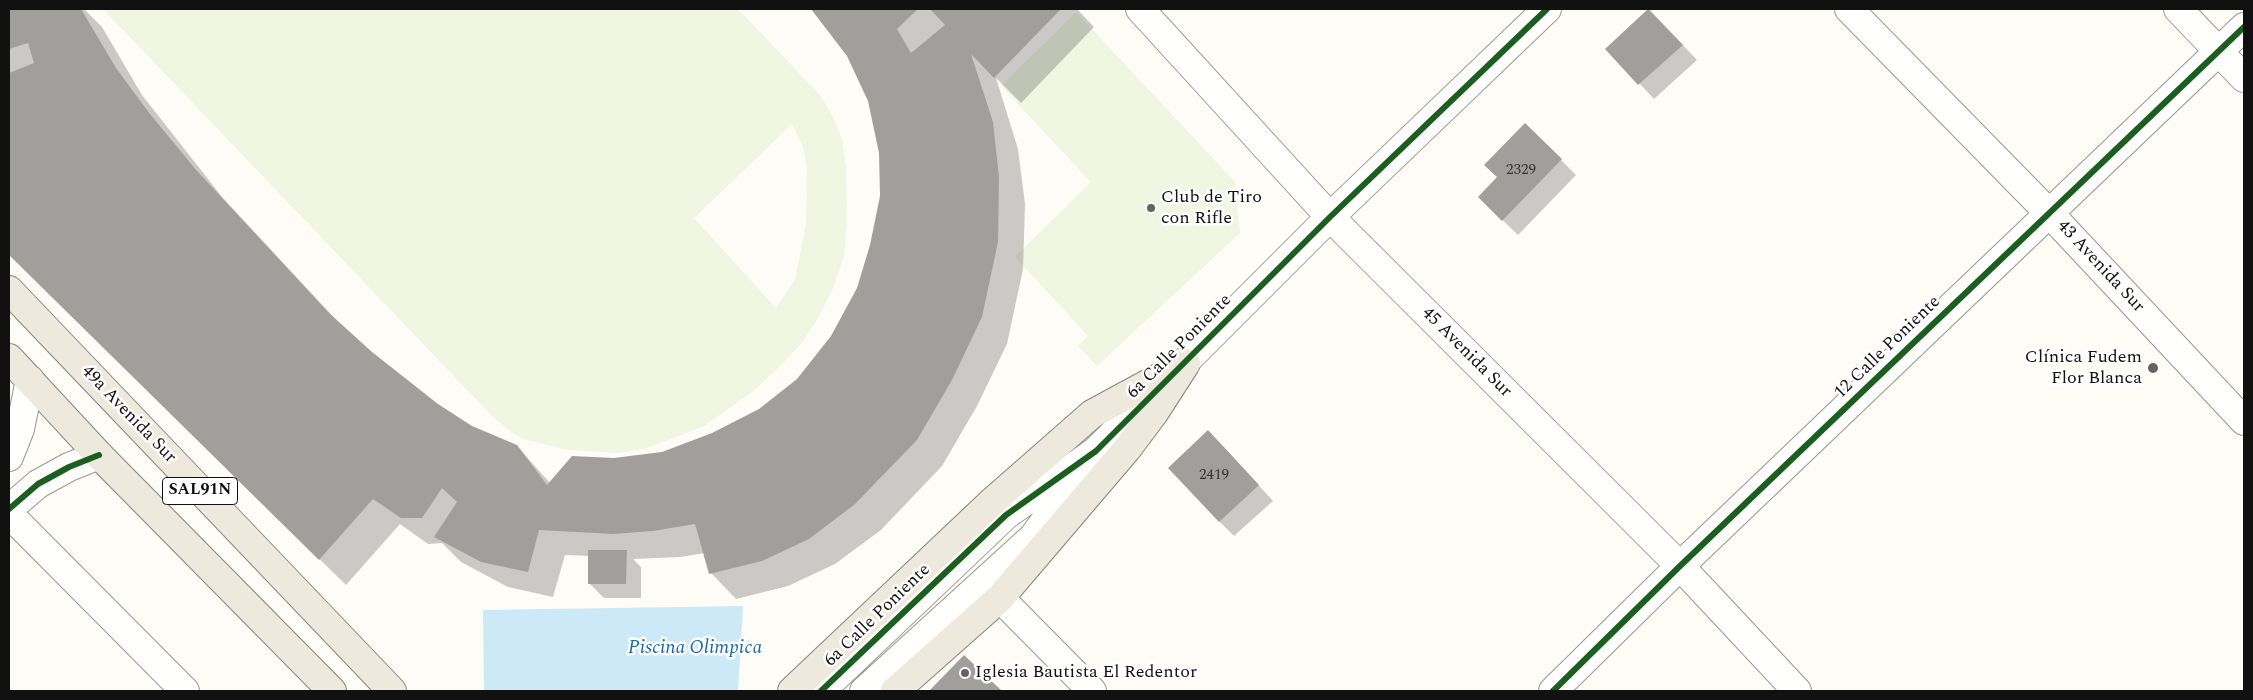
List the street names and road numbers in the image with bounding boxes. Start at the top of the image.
street label: 43 Avenida Sur [2052,216,2148,318]
street label: 6a Calle Poniente [1123,290,1237,404]
street label: 12 Calle Poniente [1830,292,1946,404]
street label: 45 Avenida Sur [1416,303,1516,403]
street label: 49a Avenida Sur [76,362,180,468]
road number: SAL91N [162,478,238,504]
street label: 6a Calle Poniente [820,560,936,672]

